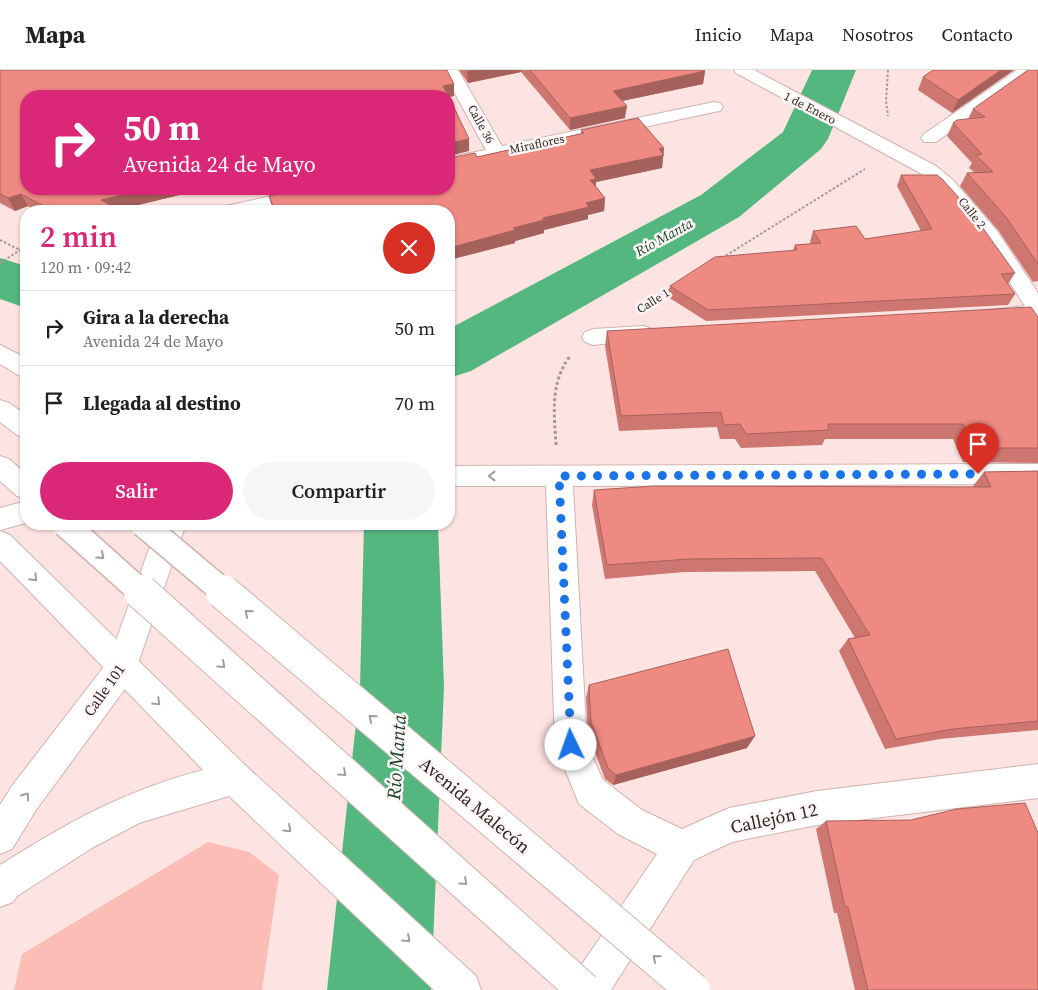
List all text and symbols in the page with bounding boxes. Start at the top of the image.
text: Mapa [25,18,86,51]
text: Inicio [695,22,742,47]
text: Mapa [770,22,814,47]
text: Nosotros [842,22,913,47]
text: Contacto [941,22,1013,47]
street label: 1 de Enero [781,88,839,128]
street label: Calle 36 [464,102,498,146]
text: 50 m [123,104,200,152]
icon: right [40,110,105,175]
street label: Miraflores [508,130,566,158]
text: Avenida 24 de Mayo [123,149,316,179]
street label: Calle 2 [955,194,989,232]
water label: Río Manta [631,213,697,262]
text: 2 min [40,216,117,257]
button: close [383,222,435,274]
text: 120 m · 09:42 [40,256,131,278]
street label: Calle 1 [634,285,672,317]
text: Gira a la derecha [83,304,229,330]
icon: right [40,314,68,342]
text: 50 m [394,315,435,341]
text: Avenida 24 de Mayo [83,330,223,352]
icon: arrive [40,389,68,417]
text: Llegada al destino [83,390,241,416]
text: 70 m [394,390,435,416]
pin [957,423,999,474]
icon: arrive [964,430,992,458]
button: Salir [40,462,233,520]
button: Compartir [243,462,435,520]
one-way arrow [488,471,496,481]
one-way arrow [95,550,104,559]
one-way arrow [28,572,37,581]
one-way arrow [245,610,254,618]
one-way arrow [216,659,225,668]
street label: Calle 101 [78,660,130,720]
one-way arrow [151,696,160,705]
water label: Río Manta [380,713,412,802]
one-way arrow [369,715,378,723]
position arrow [544,718,596,770]
street label: Avenida Malecón [414,751,536,859]
one-way arrow [337,768,346,777]
one-way arrow [20,792,29,801]
street label: Callejón 12 [728,797,820,839]
one-way arrow [283,823,292,832]
one-way arrow [458,876,467,885]
one-way arrow [402,933,411,942]
one-way arrow [653,956,662,964]

